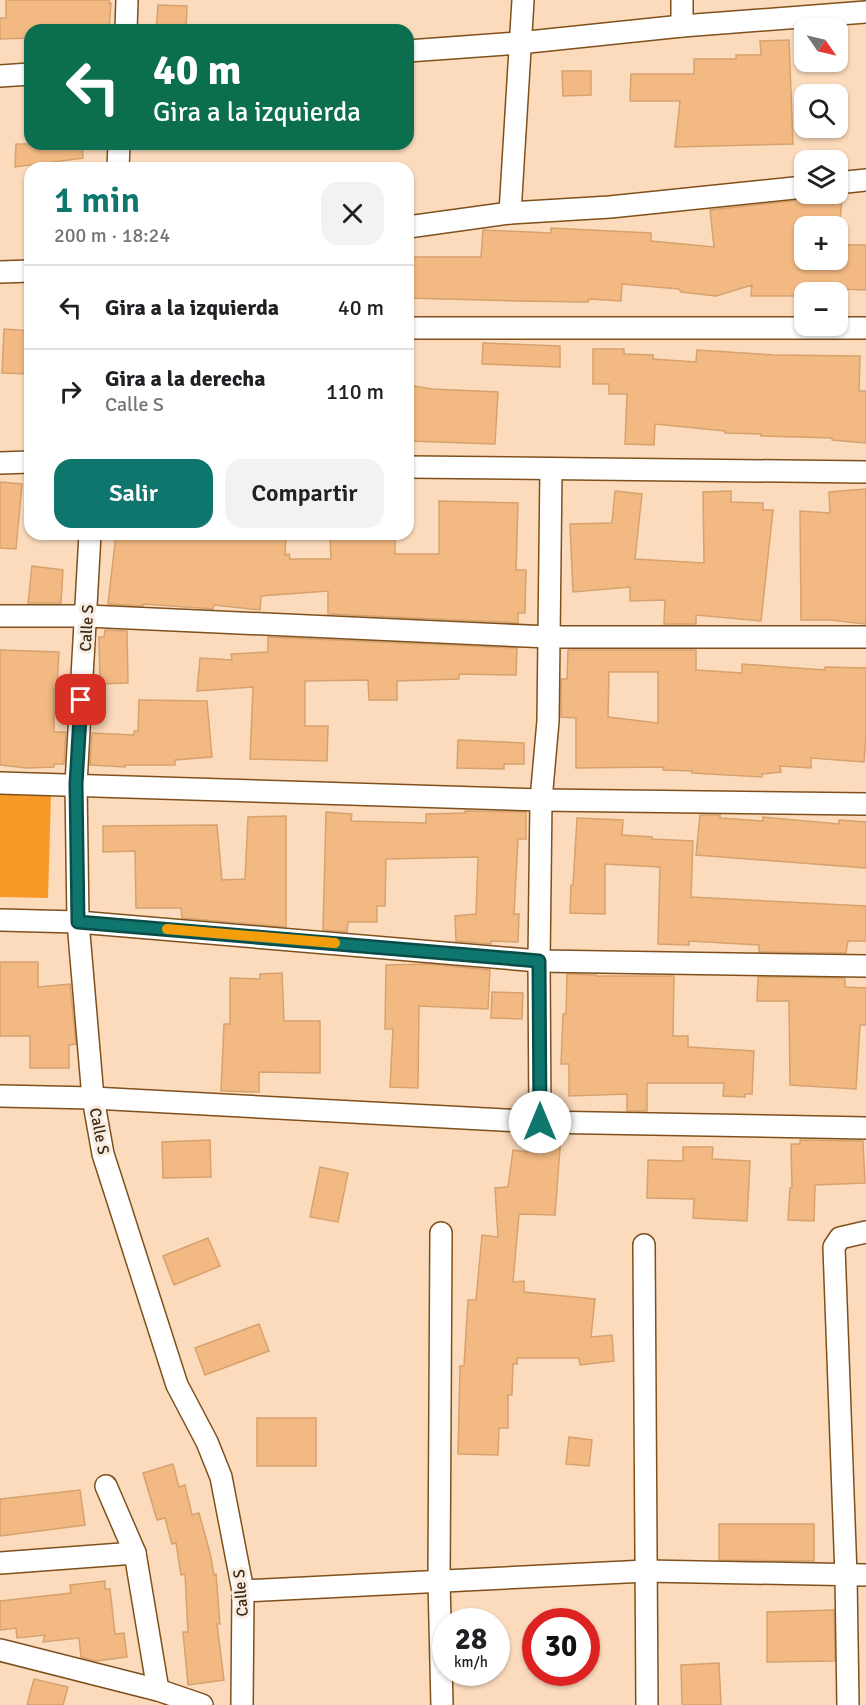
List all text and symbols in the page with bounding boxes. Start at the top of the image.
north arrow [794,18,848,72]
map controls [794,18,848,336]
text: 40 m [153,45,242,96]
icon: left [54,48,132,126]
button: search [794,84,848,138]
text: Gira a la izquierda [153,96,361,129]
button: layers [794,150,848,204]
text: 1 min [54,178,140,223]
button: close [321,182,384,245]
button: + [794,216,848,270]
text: 200 m · 18:24 [54,223,170,248]
button: − [794,282,848,336]
icon: left [54,291,87,324]
text: Gira a la izquierda [105,294,279,321]
text: 40 m [338,294,384,321]
text: Gira a la derecha [105,365,266,392]
icon: right [54,375,87,408]
text: 110 m [326,378,384,405]
text: Calle S [105,392,164,417]
button: Salir [54,459,213,528]
button: Compartir [225,459,384,528]
street label: Calle S [76,604,98,652]
pin [55,674,106,725]
icon: arrive [64,683,97,716]
position arrow [508,1090,572,1154]
street label: Calle S [85,1106,113,1156]
street label: Calle S [229,1568,253,1617]
speed limit sign: 30 [522,1608,600,1686]
text: 28 [455,1621,487,1658]
text: km/h [454,1653,488,1671]

